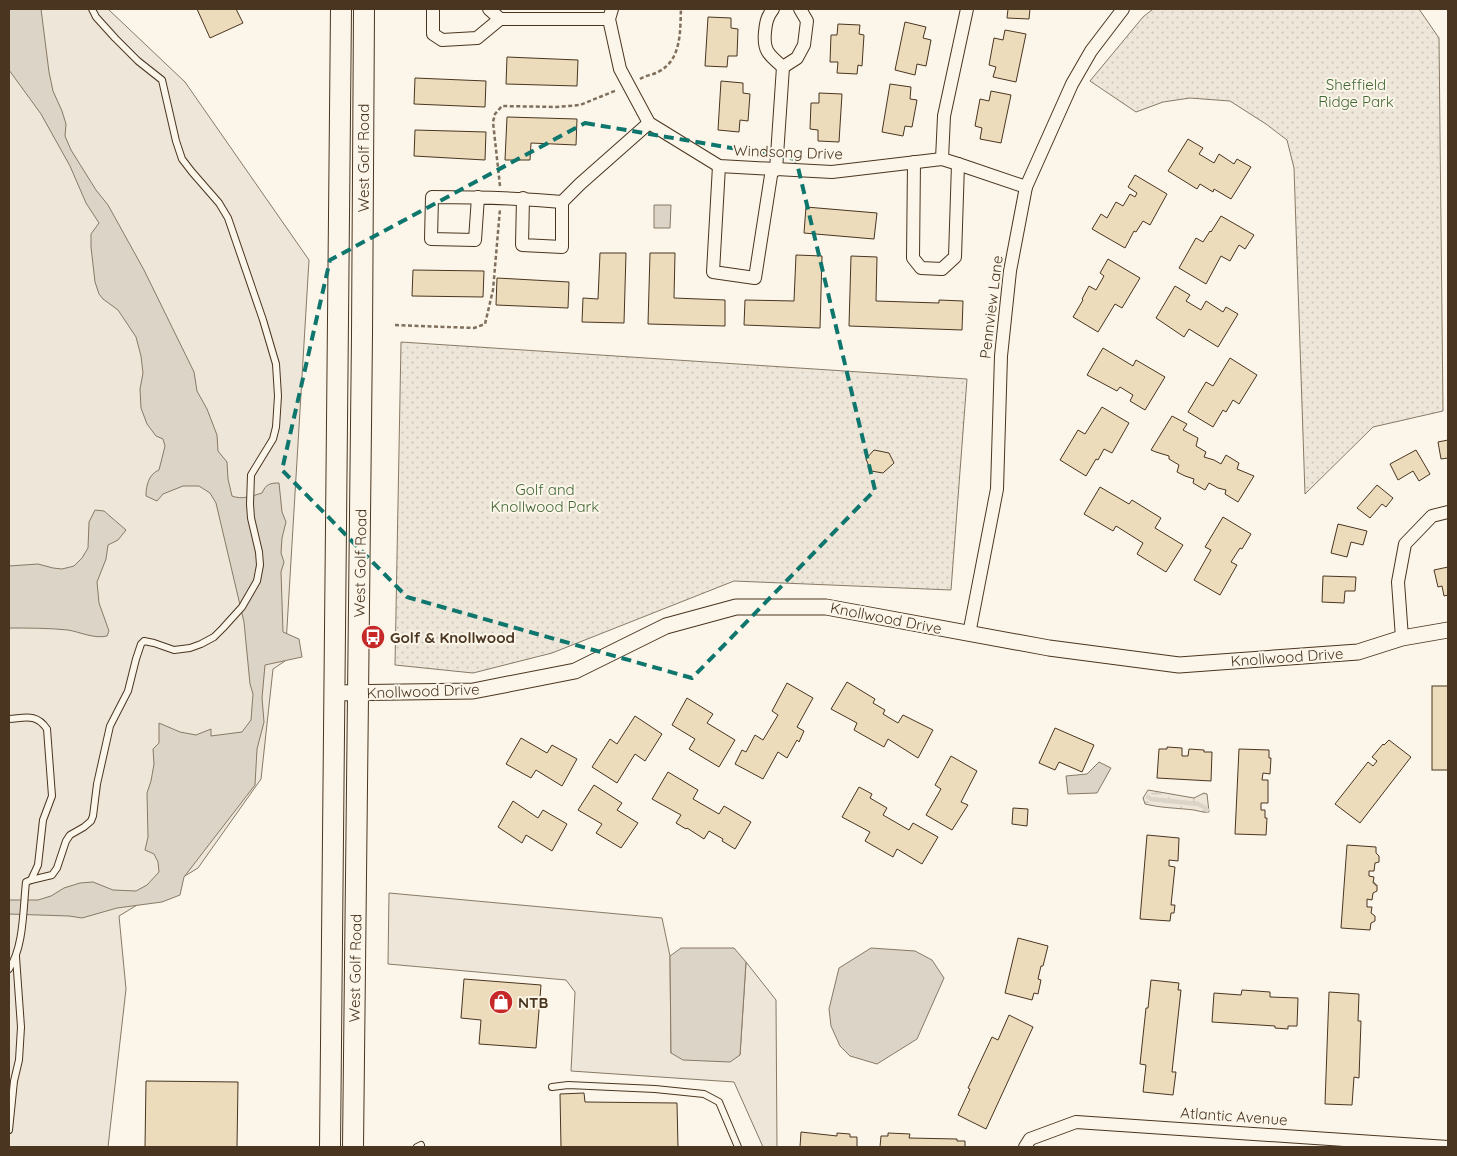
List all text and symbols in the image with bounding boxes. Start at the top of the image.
park label: Sheffield Ridge Park [1318,75,1394,111]
street label: West Golf Road [354,104,373,212]
street label: Windsong Drive [733,141,843,163]
street label: Pennview Lane [975,254,1007,360]
park label: Golf and Knollwood Park [491,480,599,516]
street label: West Golf Road [350,509,370,617]
street label: Knollwood Drive [829,598,943,638]
bus stop icon: Golf & Knollwood [360,624,386,650]
place label: Golf & Knollwood [390,628,515,647]
street label: Knollwood Drive [1230,644,1344,670]
street label: Knollwood Drive [366,680,480,702]
street label: West Golf Road [345,914,365,1022]
shop icon: NTB [488,989,514,1015]
place label: NTB [518,993,548,1012]
street label: Atlantic Avenue [1180,1103,1288,1129]

